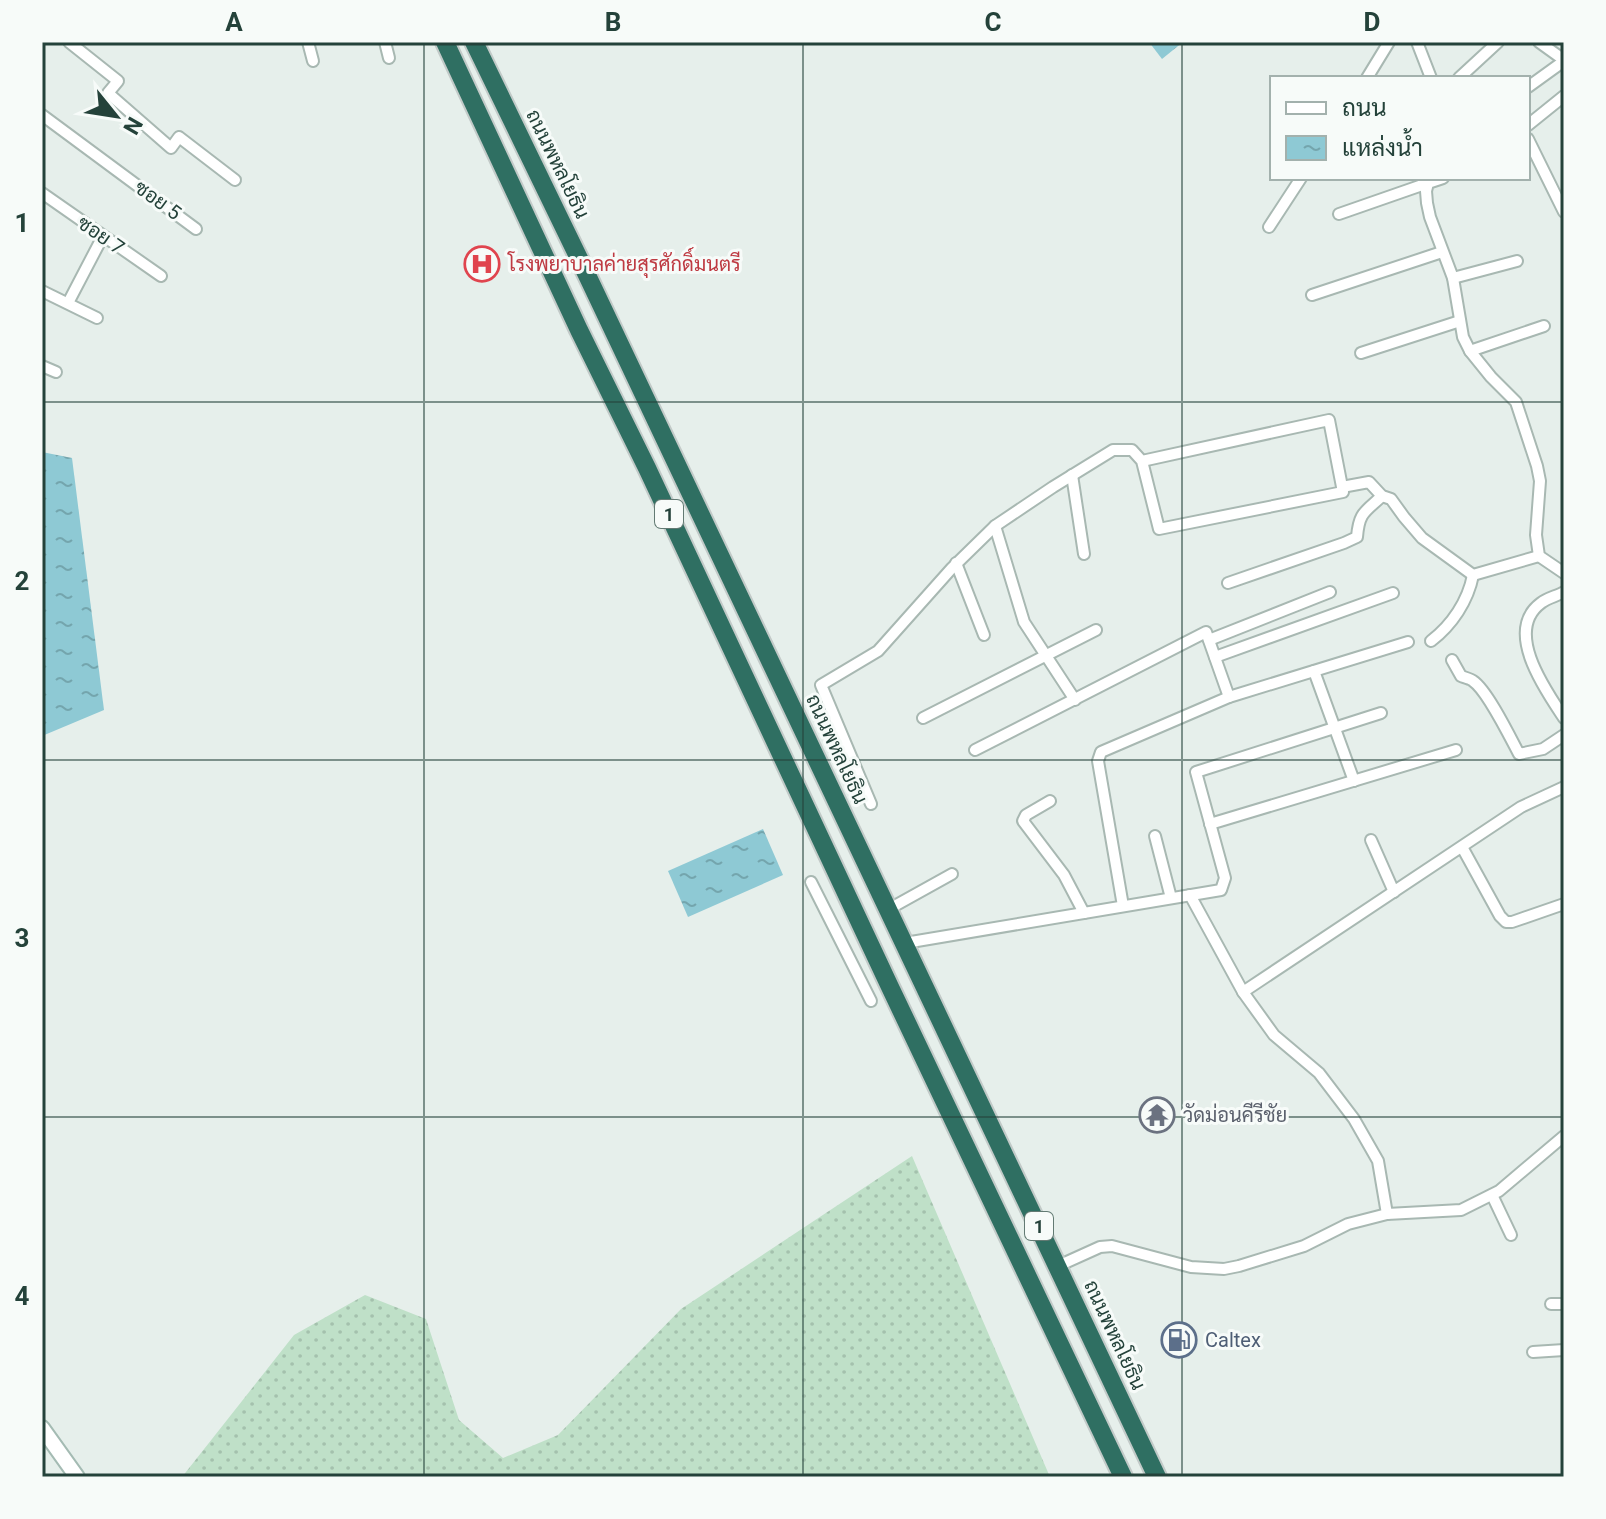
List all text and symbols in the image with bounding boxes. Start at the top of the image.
text: A [225,7,243,37]
text: B [605,7,621,37]
text: C [984,7,1002,37]
text: D [1364,7,1380,37]
north arrow [76,76,156,156]
legend [1270,76,1530,180]
text: ถนน [1342,94,1387,122]
street label: ถนนพหลโยธิน [521,105,596,222]
text: N [118,113,148,139]
text: แหล่งน้ำ [1342,128,1423,162]
street label: ซอย 5 [130,175,186,225]
text: 1 [15,208,29,238]
street label: ซอย 7 [73,210,129,260]
hospital icon: โรงพยาบาลค่ายสุรศักดิ์มนตรี [463,245,501,283]
place label: โรงพยาบาลค่ายสุรศักดิ์มนตรี [507,246,741,278]
road number: 1 [655,500,683,528]
text: 2 [15,566,29,596]
street label: ถนนพหลโยธิน [801,690,874,808]
text: 3 [15,923,29,953]
temple icon: วัดม่อนคีรีชัย [1138,1096,1176,1134]
place label: วัดม่อนคีรีชัย [1183,1102,1287,1127]
road number: 1 [1025,1212,1053,1240]
street label: ถนนพหลโยธิน [1079,1276,1152,1394]
text: 4 [15,1281,30,1311]
fuel station icon: Caltex [1160,1321,1198,1359]
place label: Caltex [1205,1328,1261,1352]

